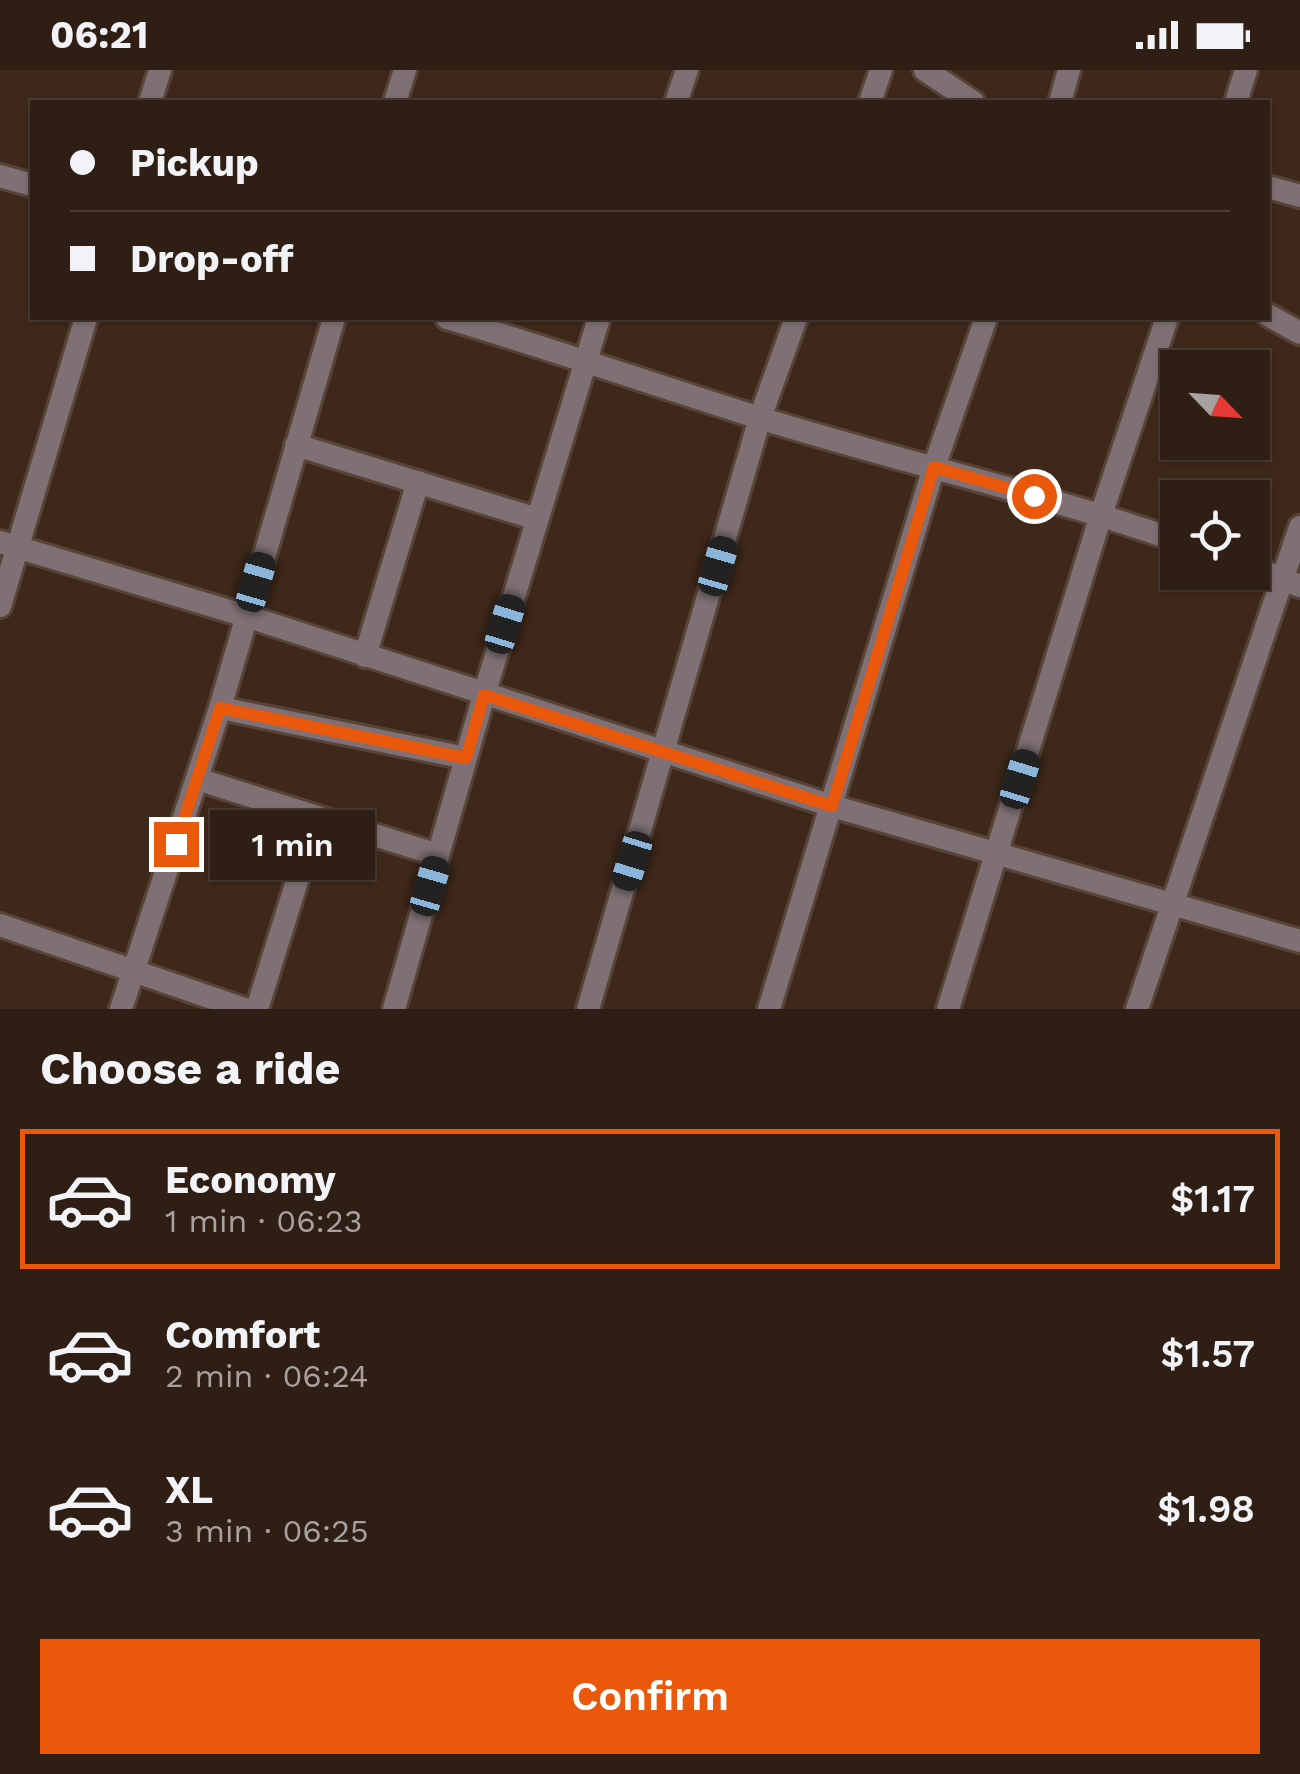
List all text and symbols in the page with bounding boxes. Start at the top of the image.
text: 06:21 [50,13,148,57]
text: Pickup [130,141,259,185]
text: Drop-off [130,237,294,281]
north arrow [1160,350,1270,460]
map controls [1160,350,1270,590]
route start [1012,474,1057,519]
button: locate [1160,480,1270,590]
car [695,533,741,599]
car [233,549,279,615]
car [482,591,528,657]
car [997,746,1043,812]
callout: 1 min [211,809,376,879]
route end [154,822,199,867]
text: 1 min [251,826,334,864]
car [609,828,655,894]
car [407,853,453,919]
text: Choose a ride [40,1042,340,1095]
icon: car [45,1154,135,1244]
text: Economy [165,1158,336,1202]
text: $1.17 [1170,1177,1255,1221]
text: 1 min · 06:23 [165,1202,362,1240]
icon: car [45,1309,135,1399]
text: Comfort [165,1313,320,1357]
text: $1.57 [1161,1332,1255,1376]
text: 2 min · 06:24 [165,1357,369,1395]
icon: car [45,1464,135,1554]
text: XL [165,1468,213,1512]
text: $1.98 [1157,1487,1255,1531]
text: 3 min · 06:25 [165,1512,369,1550]
button: Confirm [40,1639,1260,1754]

